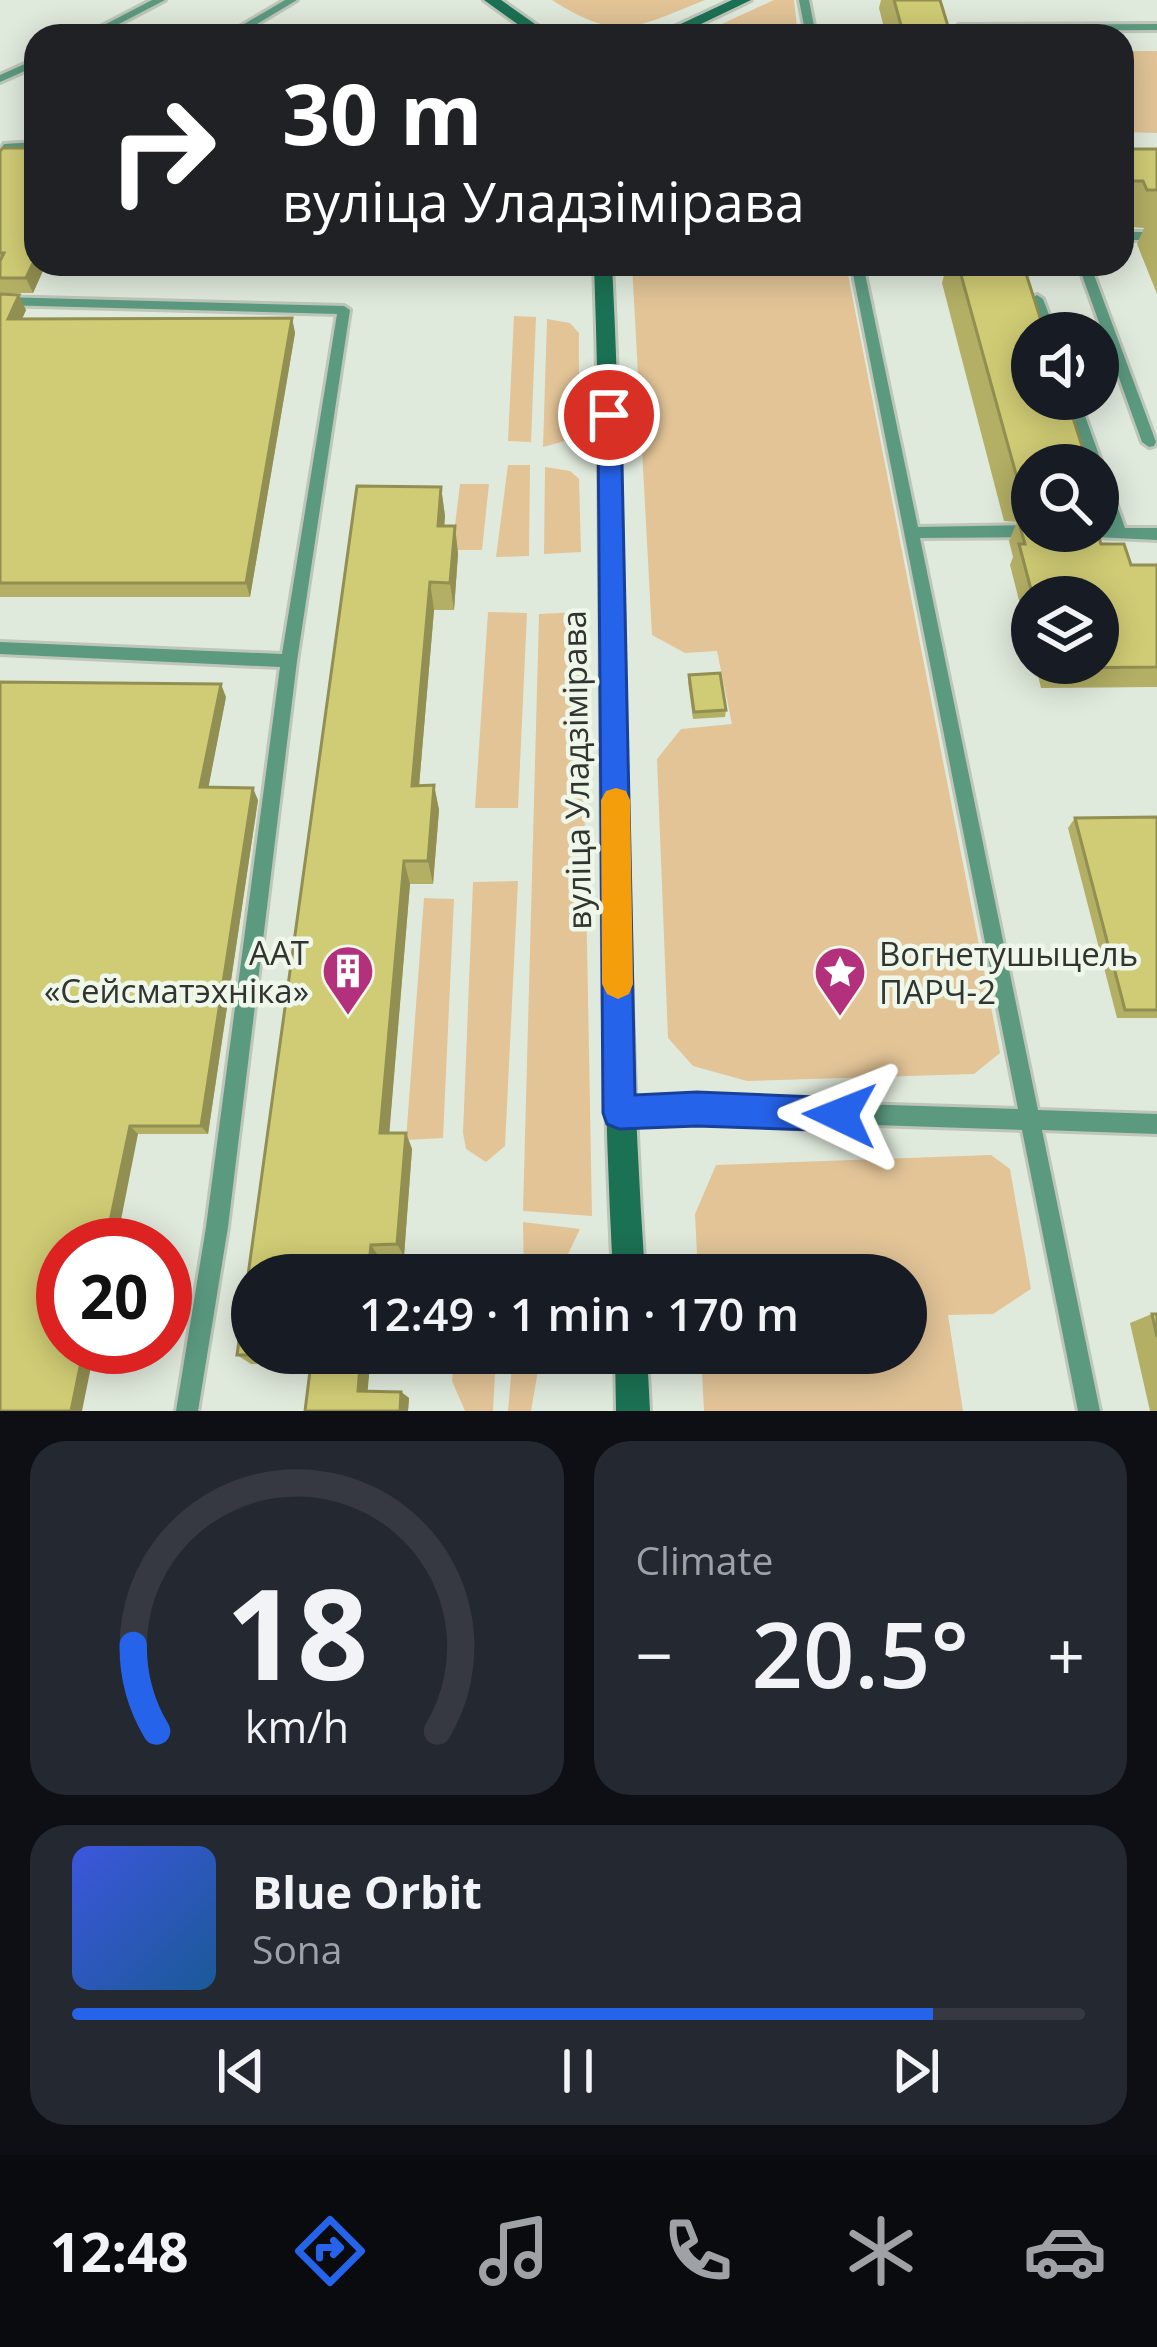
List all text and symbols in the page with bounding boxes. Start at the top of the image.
text: 30 m [282,55,482,170]
icon: right [84,72,240,228]
text: вуліца Уладзімірава [282,164,805,238]
map controls [1011,312,1119,684]
button: sound [1011,312,1119,420]
pin [558,364,660,466]
icon: arrive [576,382,642,448]
button: search [1011,444,1119,552]
button: layers [1011,576,1119,684]
street label: вуліца Уладзімірава [551,610,601,930]
place label: ААТ «Сейсматэхніка» [44,930,309,1013]
place label: Вогнетушыцель ПАРЧ-2 [879,931,1138,1014]
building icon: ААТ «Сейсматэхніка» [320,943,376,1017]
place icon: Вогнетушыцель ПАРЧ-2 [812,944,868,1018]
position arrow [777,1052,903,1178]
speed limit sign: 20 [36,1218,192,1374]
text: 12:49 · 1 min · 170 m [359,1283,799,1344]
text: Climate [636,1533,773,1586]
text: 18 [225,1547,368,1717]
text: 20.5° [751,1592,969,1714]
text: − [636,1609,673,1699]
text: + [1047,1609,1085,1699]
text: km/h [245,1697,349,1756]
text: Blue Orbit [252,1861,482,1922]
text: Sona [252,1922,342,1975]
icon: previous [208,2038,274,2104]
icon: pause [545,2038,611,2104]
icon: next [883,2038,949,2104]
icon: directions [288,2209,372,2293]
icon: music [472,2209,556,2293]
icon: phone [656,2209,740,2293]
icon: climate [839,2209,923,2293]
icon: car [1023,2209,1107,2293]
text: 12:48 [50,2214,189,2288]

